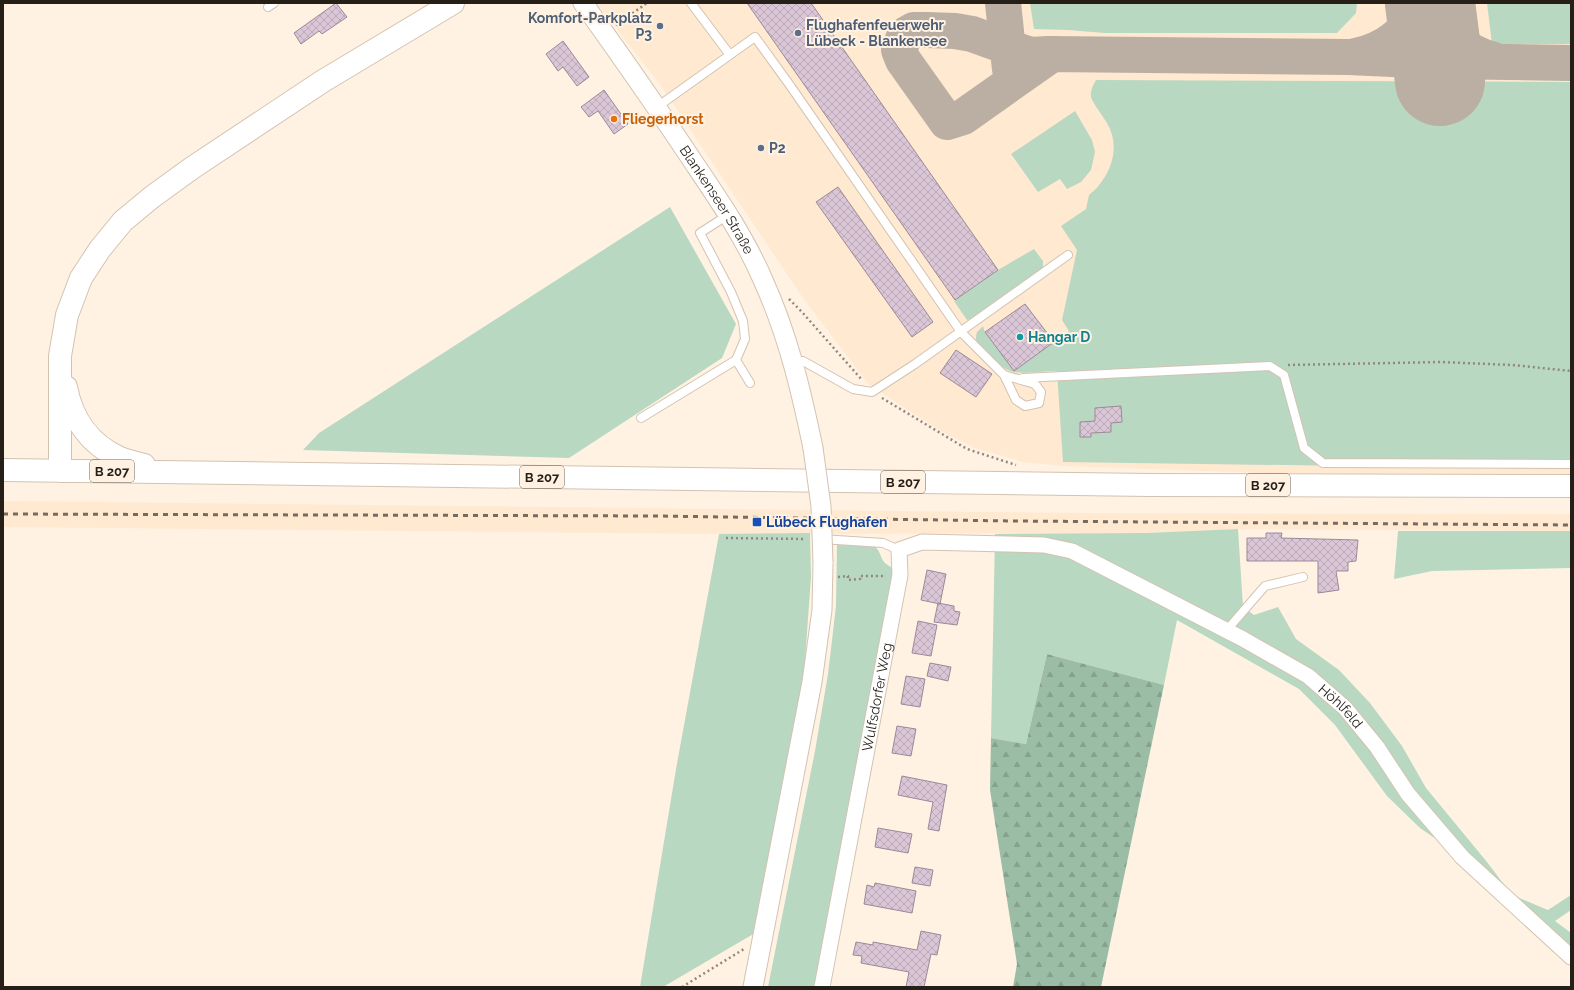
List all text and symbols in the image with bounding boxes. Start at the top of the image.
place label: Komfort-Parkplatz P3 [528,10,652,42]
place label: Flughafenfeuerwehr Lübeck - Blankensee [806,17,947,49]
marker: Komfort-Parkplatz P3 [655,21,665,31]
marker: Flughafenfeuerwehr Lübeck - Blankensee [793,28,803,38]
place label: Fliegerhorst [622,111,704,127]
marker: Fliegerhorst [609,114,619,124]
place label: P2 [769,140,786,156]
street label: Blankenseer Straße [677,142,757,257]
marker: P2 [756,143,766,153]
place label: Hangar D [1028,329,1090,345]
marker: Hangar D [1015,332,1025,342]
road number: B 207 [90,460,134,482]
road number: B 207 [520,466,564,488]
road number: B 207 [881,471,925,493]
road number: B 207 [1246,474,1290,496]
place label: Lübeck Flughafen [766,514,888,530]
marker: Lübeck Flughafen [751,516,763,528]
street label: Wulfsdorfer Weg [859,641,895,753]
street label: Höhlfeld [1315,681,1366,731]

